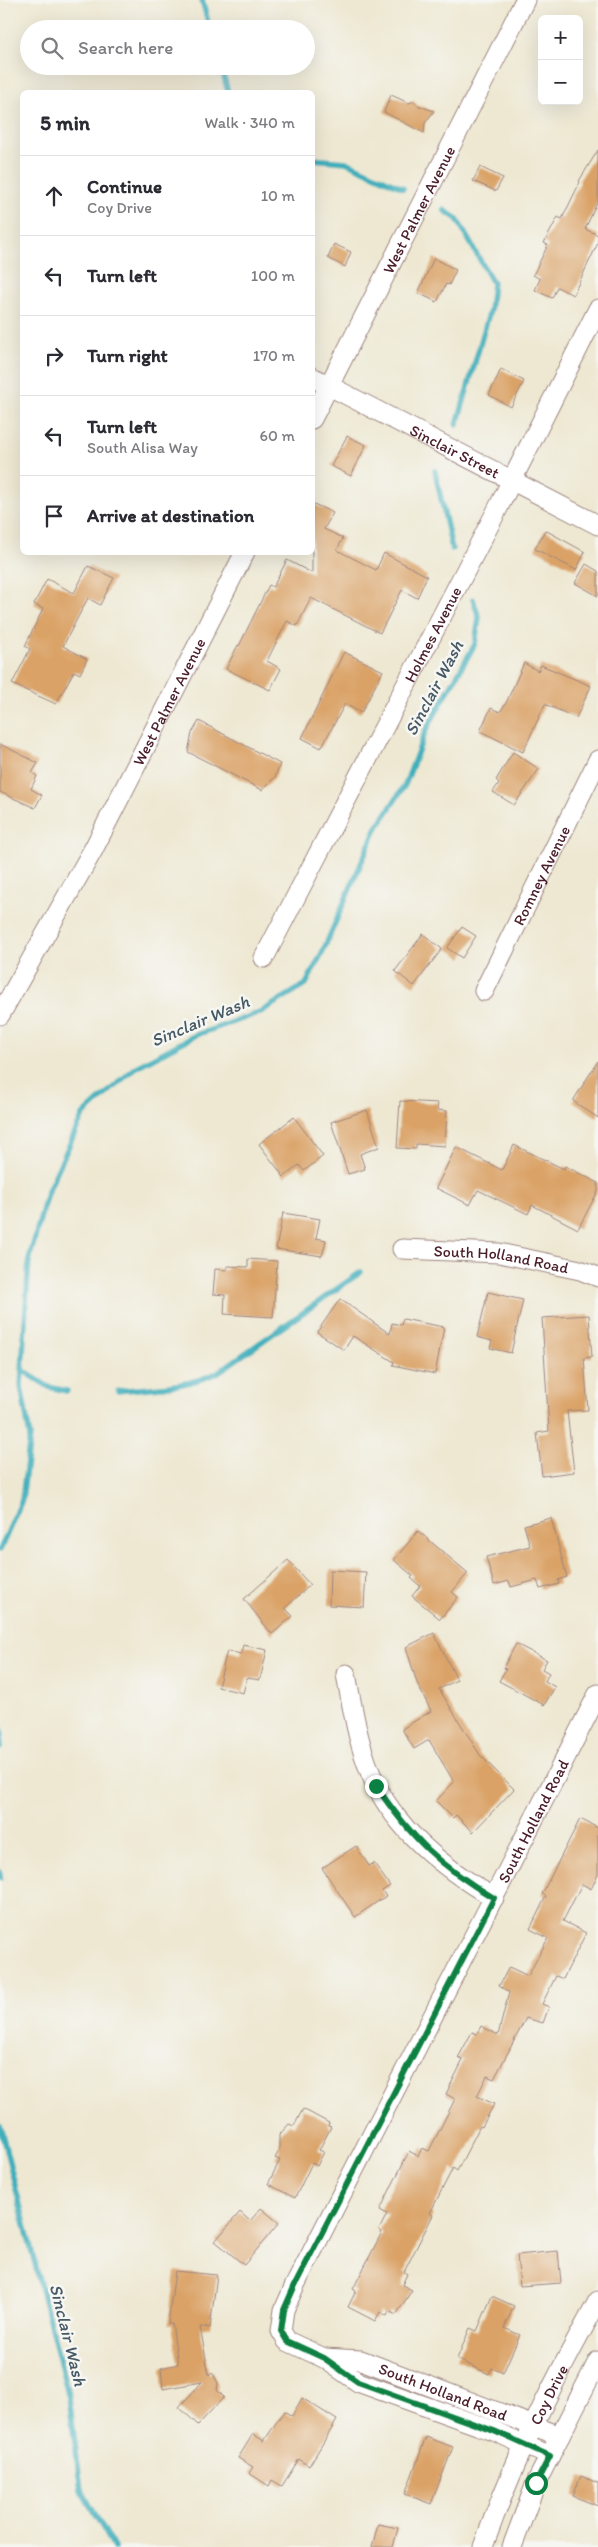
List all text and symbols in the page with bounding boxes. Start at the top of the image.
map controls [538,15,583,105]
button: + [538,15,583,60]
search box [20,20,315,75]
icon: search [38,34,66,62]
text: Search here [78,36,173,59]
button: − [538,60,583,105]
text: 5 min [40,110,90,135]
text: Walk · 340 m [205,113,295,132]
street label: West Palmer Avenue [378,142,459,277]
text: Continue [87,175,162,198]
icon: ahead [40,182,68,210]
text: 10 m [261,186,295,205]
text: Coy Drive [87,198,152,217]
icon: left [40,262,68,290]
text: Turn left [87,264,157,287]
text: 100 m [251,266,295,285]
icon: right [40,342,68,370]
text: Turn right [87,344,168,367]
text: 170 m [253,346,295,365]
text: Turn left [87,415,157,438]
street label: Sinclair Street [407,420,503,482]
icon: left [40,422,68,450]
text: 60 m [260,426,295,445]
text: South Alisa Way [87,438,198,457]
icon: arrive [40,502,68,530]
text: Arrive at destination [87,504,254,527]
street label: Holmes Avenue [400,583,465,685]
street label: West Palmer Avenue [128,634,209,769]
water label: Sinclair Wash [400,636,468,739]
street label: Romney Avenue [509,822,574,928]
water label: Sinclair Wash [148,990,253,1052]
street label: South Holland Road [433,1241,571,1277]
street label: South Holland Road [493,1756,573,1886]
route end [365,1775,388,1798]
water label: Sinclair Wash [45,2282,91,2389]
street label: South Holland Road [376,2358,510,2425]
street label: Coy Drive [526,2361,572,2428]
route start [525,2472,548,2495]

